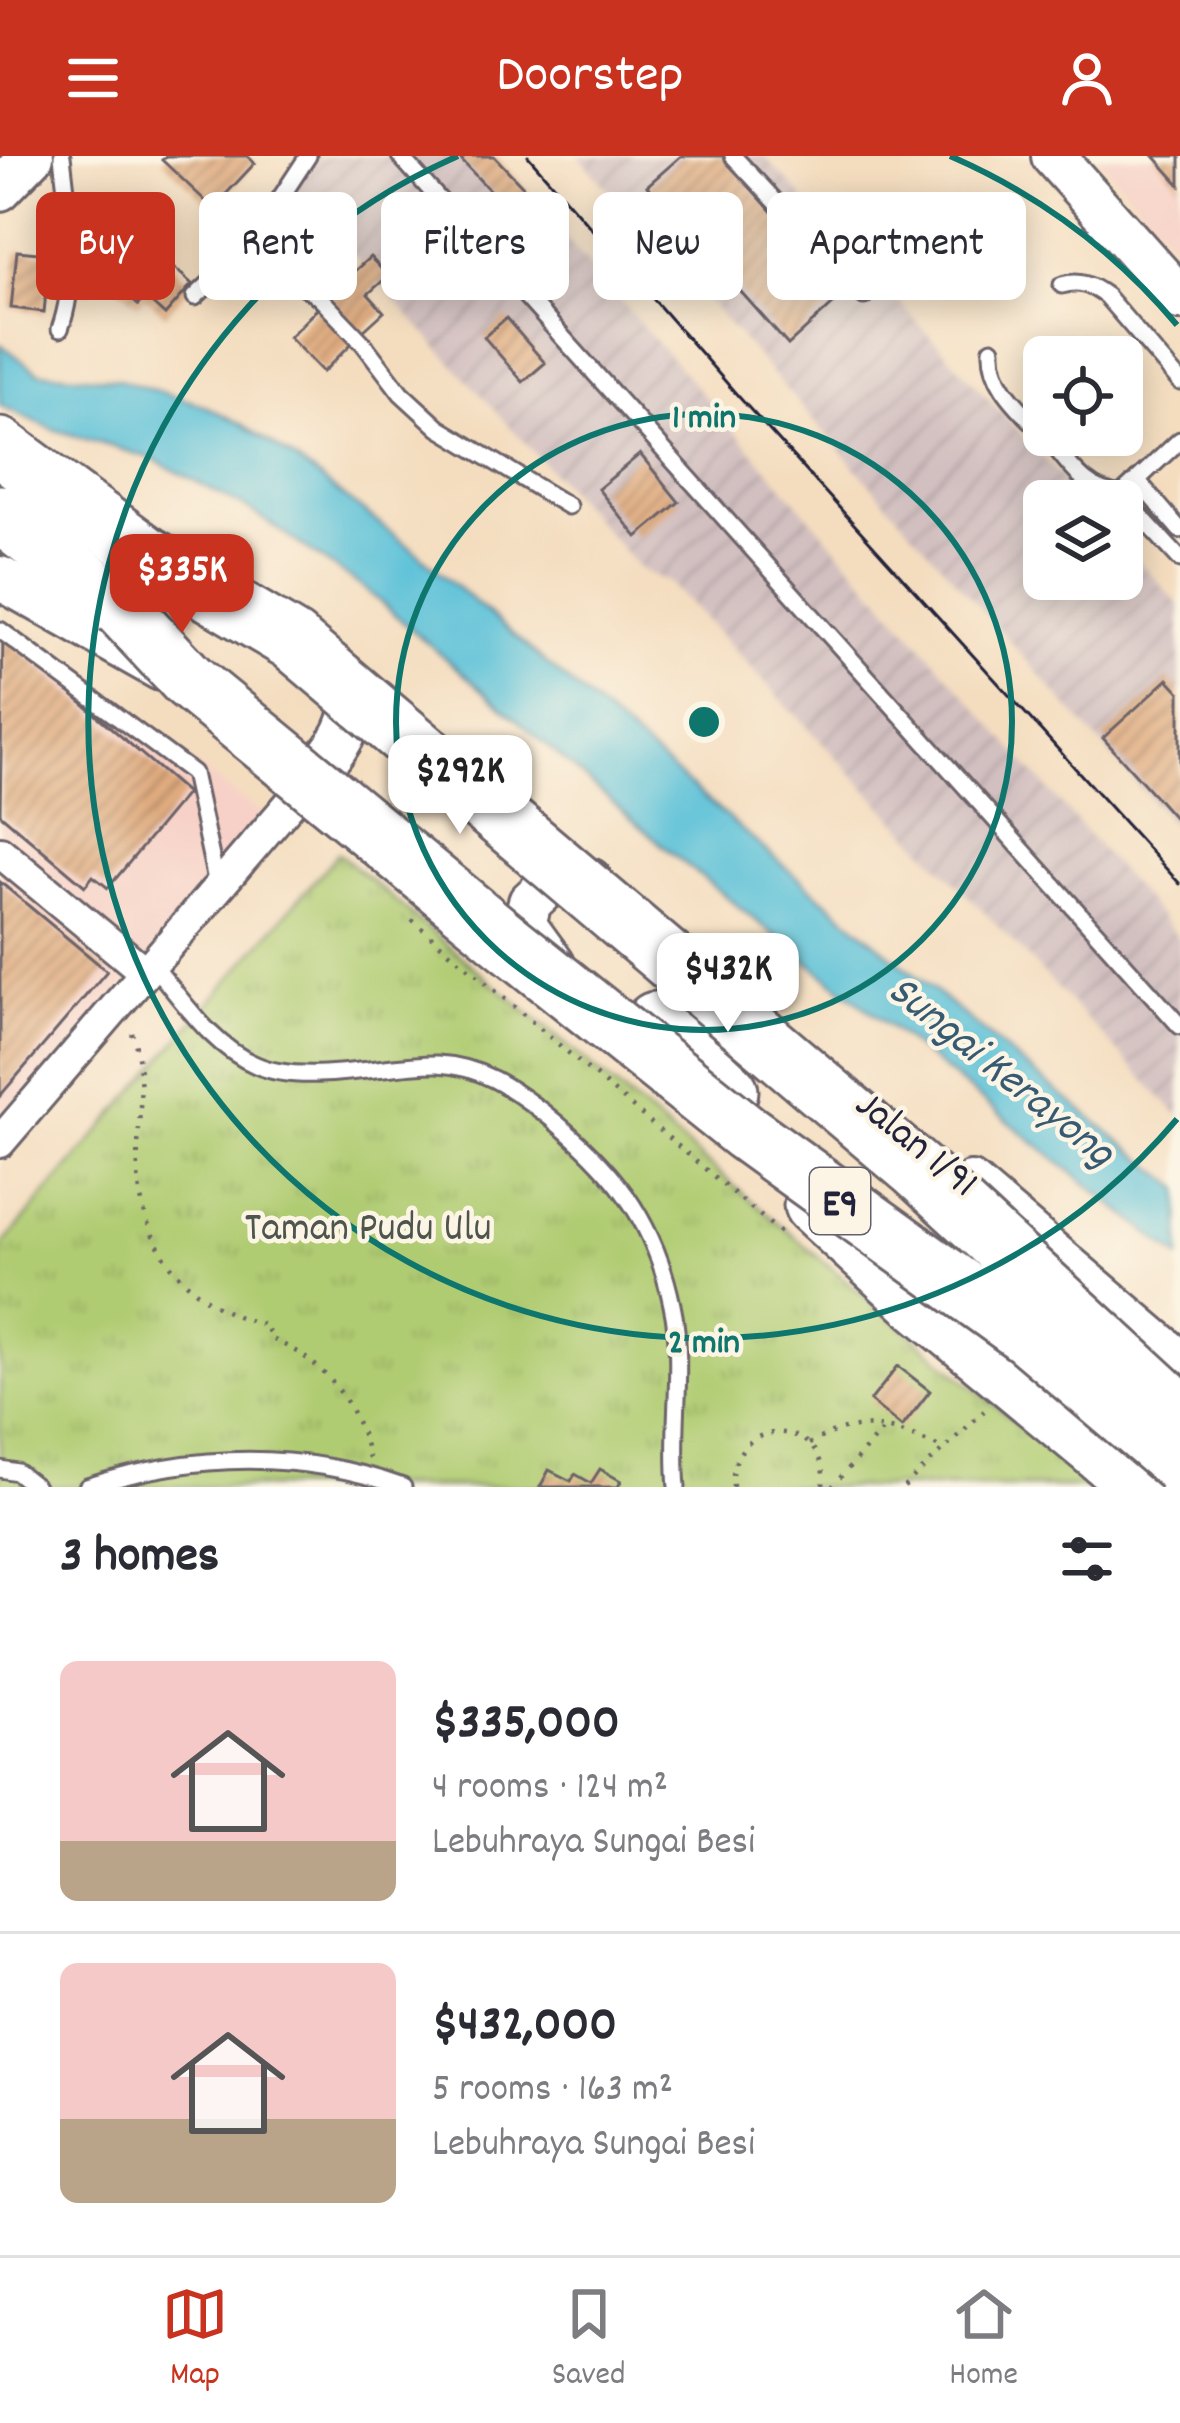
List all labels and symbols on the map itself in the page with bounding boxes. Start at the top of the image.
text: 1 min [672,394,736,446]
pin: $335K [98,534,266,636]
centre of rings [683,701,725,743]
pin: $292K [376,735,544,837]
pin: $432K [644,933,812,1035]
water label: Sungai Kerayong [872,962,1128,1186]
street label: Jalan 1/91 [840,1078,989,1215]
road number: E9 [810,1168,870,1234]
park label: Taman Pudu Ulu [244,1201,492,1261]
text: 2 min [668,1319,740,1371]

